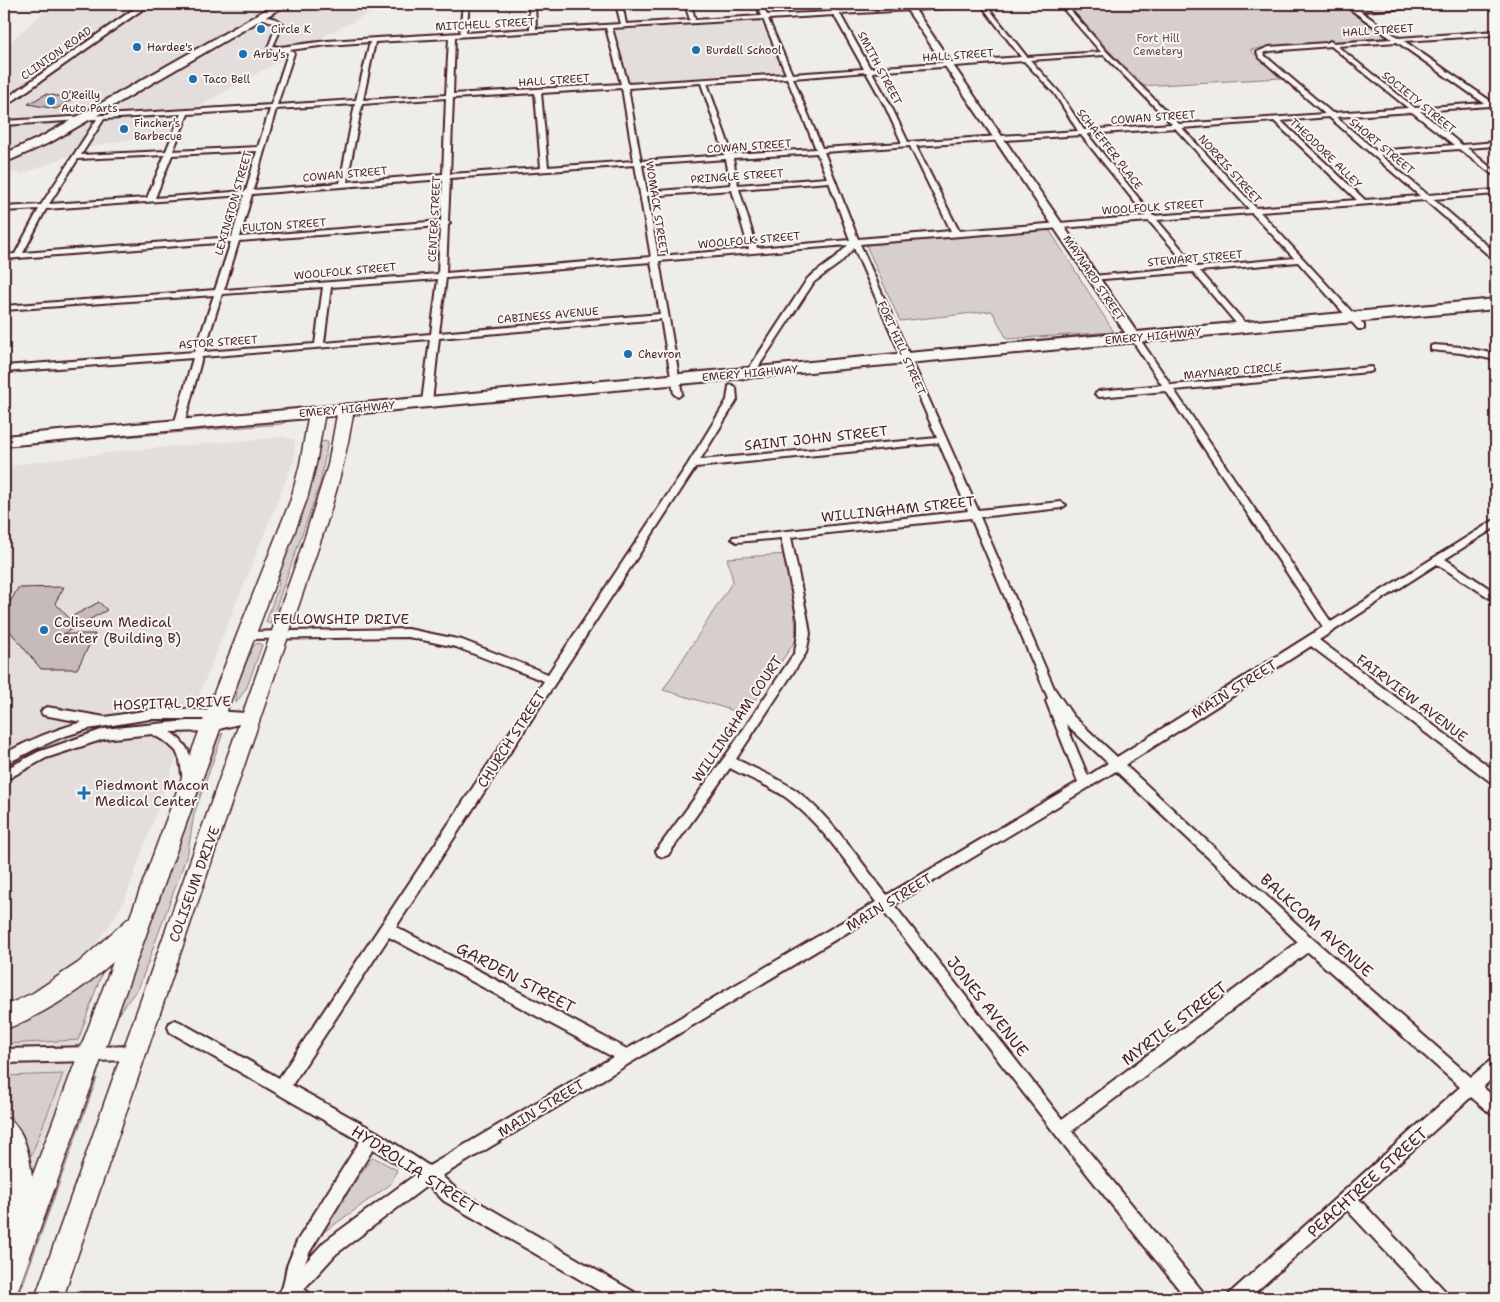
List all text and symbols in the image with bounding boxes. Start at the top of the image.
street label: MITCHELL STREET [435,14,535,35]
street label: HALL STREET [1342,20,1415,40]
place label: Circle K [271,22,311,37]
street label: CLINTON ROAD [18,23,95,83]
marker: Circle K [255,23,267,35]
street label: SMITH STREET [854,29,905,108]
park label: Fort Hill Cemetery [1133,31,1183,59]
place label: Hardee's [147,40,193,55]
marker: Hardee's [131,41,143,53]
place label: Burdell School [706,43,782,58]
marker: Burdell School [690,44,702,56]
street label: HALL STREET [922,45,995,65]
place label: Arby's [253,47,286,62]
marker: Arby's [237,48,249,60]
street label: SOCIETY STREET [1379,68,1459,137]
street label: HALL STREET [518,70,591,90]
place label: Taco Bell [203,72,251,87]
marker: Taco Bell [187,73,199,85]
place label: O'Reilly Auto Parts [61,88,118,116]
marker: O'Reilly Auto Parts [45,95,57,107]
street label: SCHAEFFER PLACE [1073,106,1146,193]
street label: COWAN STREET [1110,107,1196,128]
street label: THEODORE ALLEY [1286,115,1365,192]
street label: SHORT STREET [1346,115,1417,178]
place label: Fincher's Barbecue [134,116,182,144]
marker: Fincher's Barbecue [118,123,130,135]
street label: NORRIS STREET [1195,132,1265,207]
street label: COWAN STREET [706,136,792,157]
street label: LEXINGTON STREET [211,149,256,257]
street label: WOMACK STREET [642,160,671,256]
street label: COWAN STREET [302,163,388,186]
street label: PRINGLE STREET [690,166,784,187]
street label: CENTER STREET [425,175,444,263]
street label: WOOLFOLK STREET [1101,196,1205,219]
street label: FULTON STREET [241,215,327,236]
street label: WOOLFOLK STREET [697,229,801,252]
street label: MAYNARD STREET [1059,233,1128,324]
street label: STEWART STREET [1147,247,1244,270]
street label: WOOLFOLK STREET [293,260,397,283]
street label: FORT HILL STREET [874,299,929,398]
street label: CABINESS AVENUE [497,304,600,327]
street label: EMERY HIGHWAY [1104,325,1202,348]
street label: ASTOR STREET [178,332,258,353]
place label: Chevron [638,347,682,362]
marker: Chevron [622,348,634,360]
street label: MAYNARD CIRCLE [1183,360,1283,383]
street label: EMERY HIGHWAY [701,362,799,385]
street label: EMERY HIGHWAY [298,398,396,421]
street label: SAINT JOHN STREET [743,421,889,454]
street label: WILLINGHAM STREET [820,492,976,526]
street label: FELLOWSHIP DRIVE [273,610,410,628]
place label: Coliseum Medical Center (Building B) [54,613,181,647]
marker: Coliseum Medical Center (Building B) [38,624,50,636]
street label: FAIRVIEW AVENUE [1353,650,1471,746]
street label: WILLINGHAM COURT [688,652,786,786]
street label: MAIN STREET [1188,655,1280,722]
street label: CHURCH STREET [473,687,549,791]
street label: HOSPITAL DRIVE [113,692,232,714]
place label: Piedmont Macon Medical Center [95,776,209,810]
marker: Piedmont Macon Medical Center [77,786,91,800]
street label: COLISEUM DRIVE [165,823,223,945]
street label: MAIN STREET [843,869,936,935]
street label: BALKCOM AVENUE [1256,869,1378,982]
street label: GARDEN STREET [453,937,579,1018]
street label: JONES AVENUE [942,952,1033,1061]
street label: MYRTLE STREET [1117,977,1231,1070]
street label: MAIN STREET [495,1075,588,1141]
street label: HYDROLIA STREET [347,1121,482,1218]
street label: PEACHTREE STREET [1303,1123,1432,1242]

